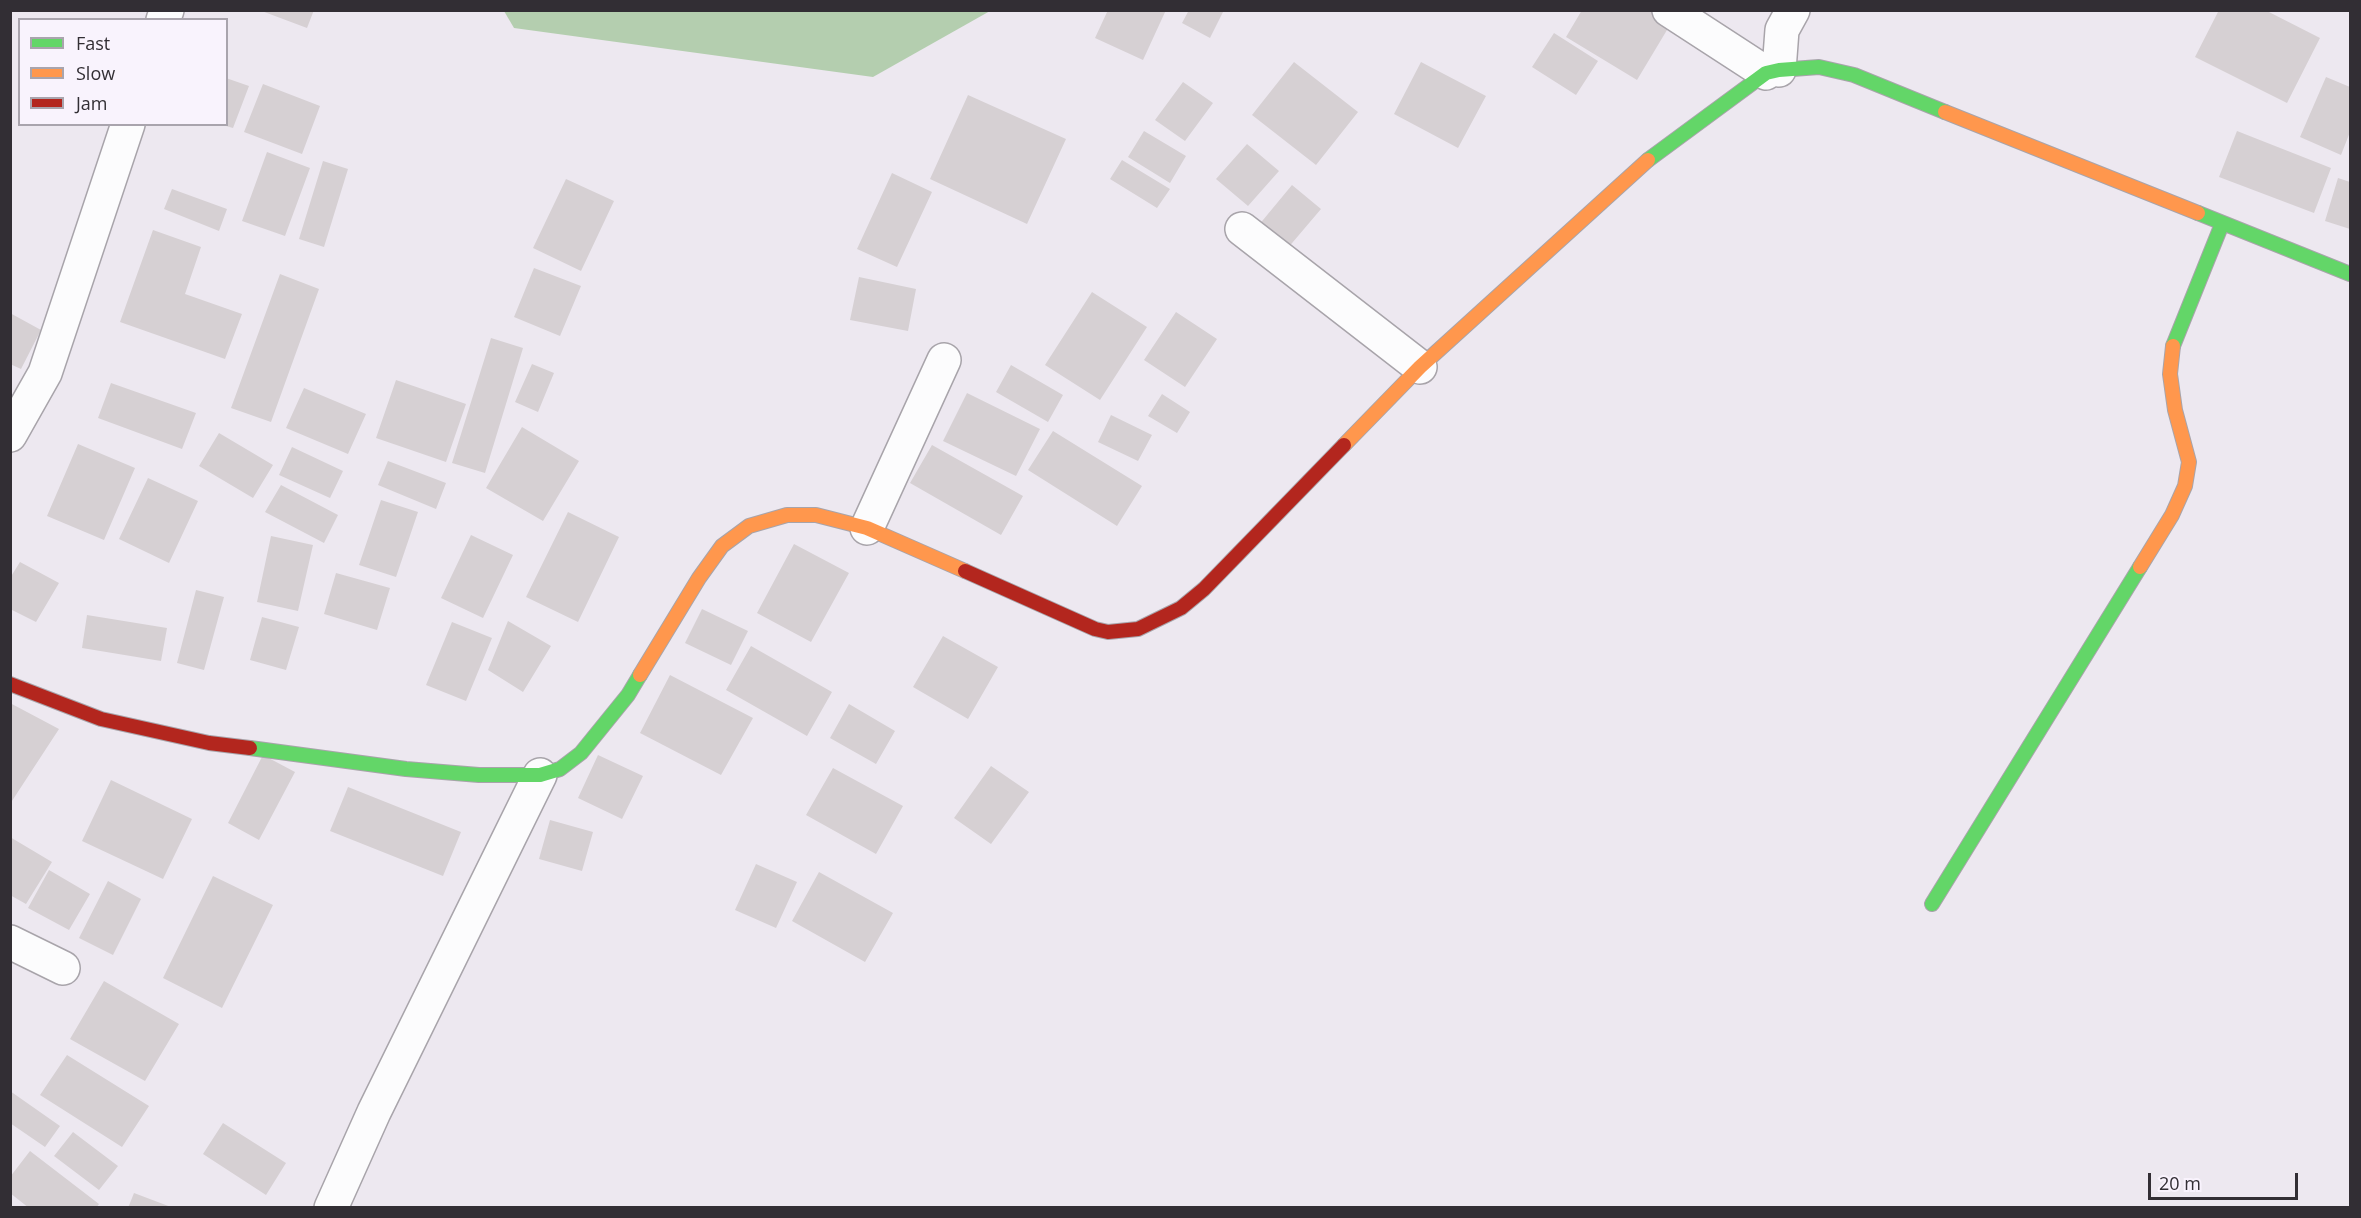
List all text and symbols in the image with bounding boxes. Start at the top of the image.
legend [18,18,228,126]
text: Fast [76,31,110,55]
text: Slow [76,61,115,85]
text: Jam [76,91,108,115]
scale bar [2151,1161,2301,1199]
text: 20 m [2159,1171,2201,1195]

